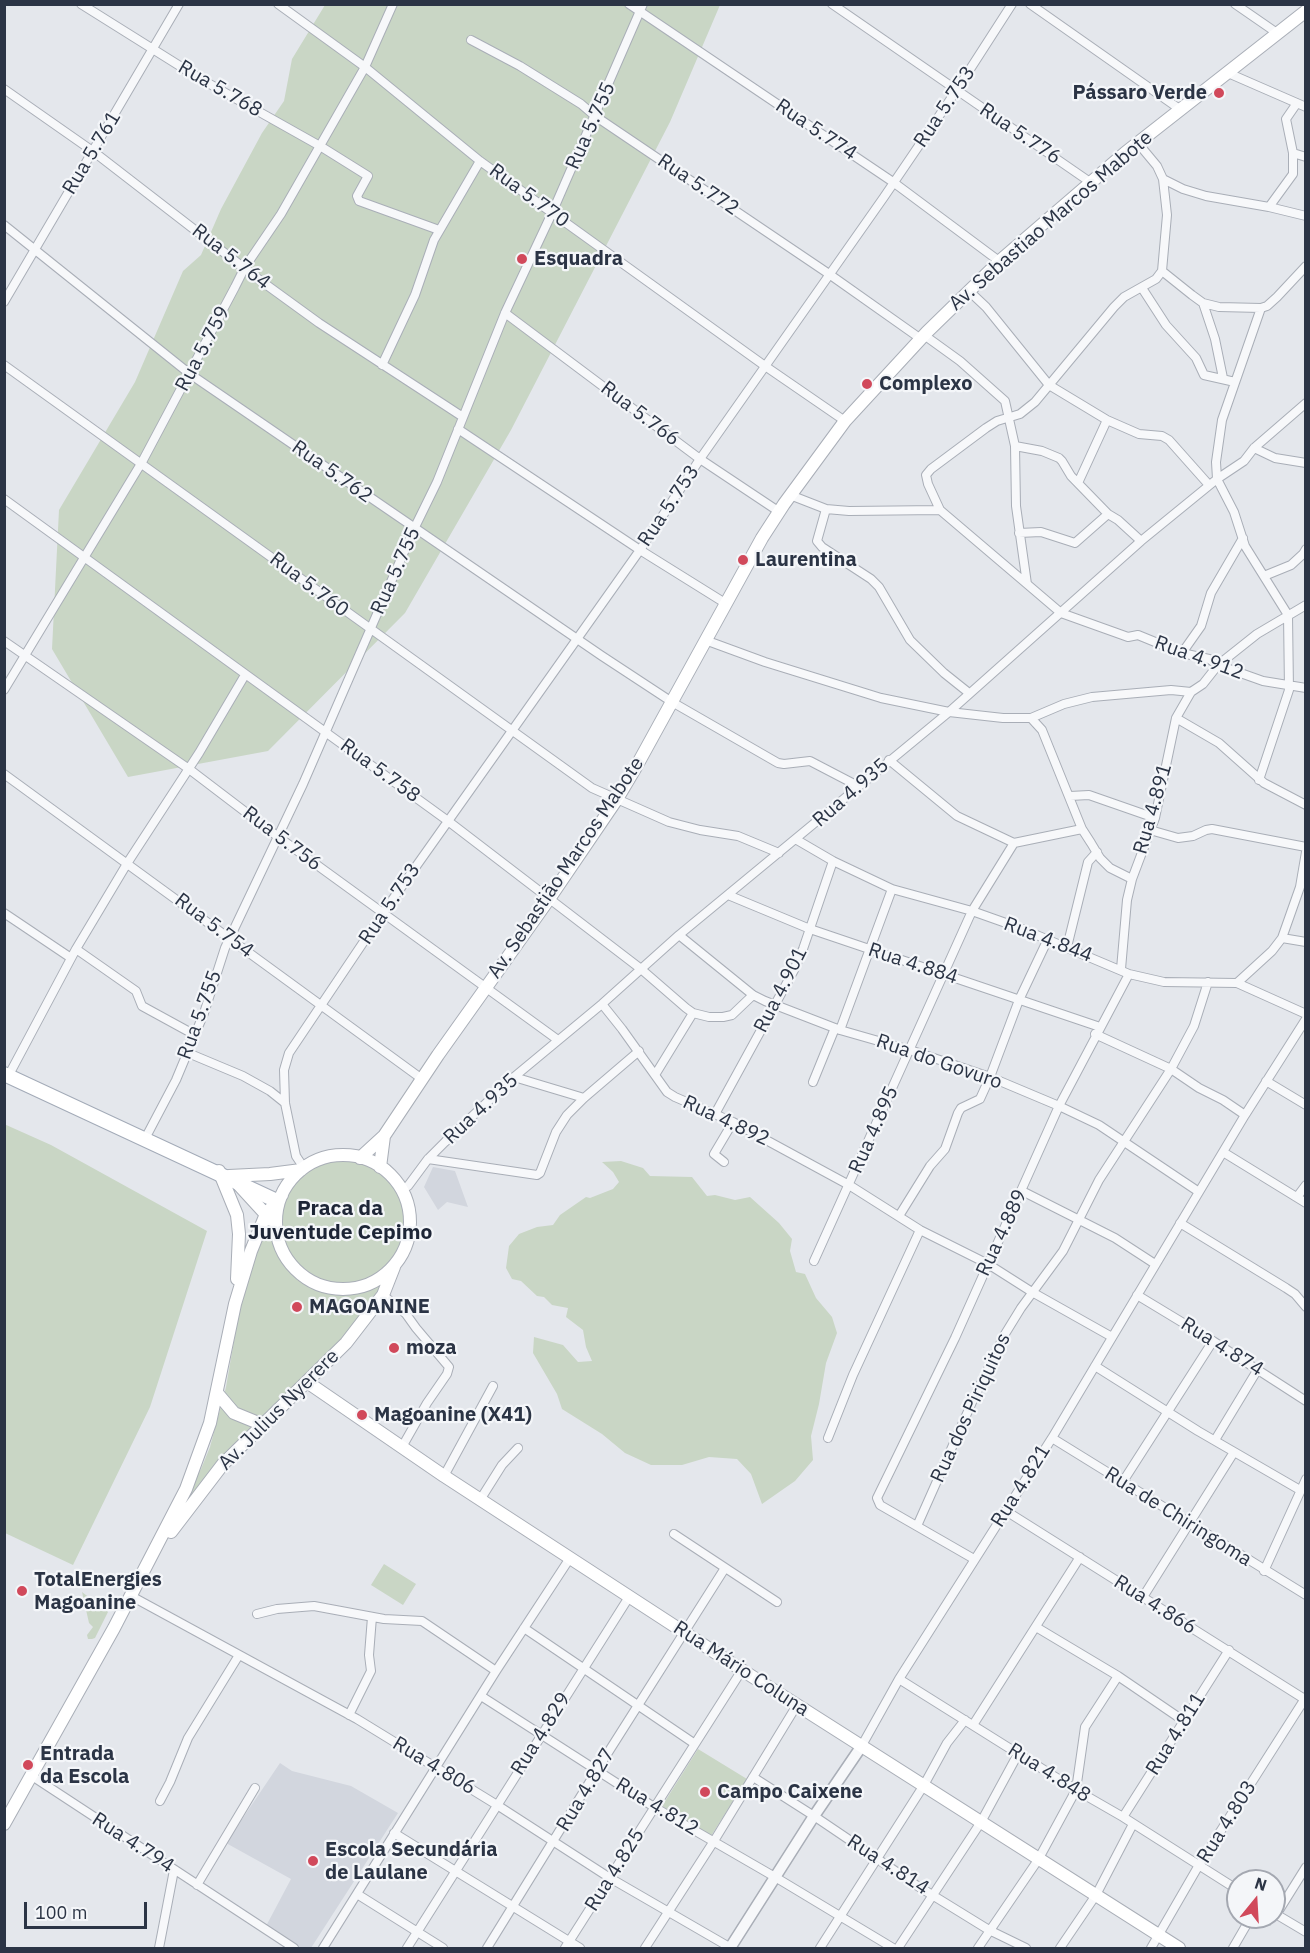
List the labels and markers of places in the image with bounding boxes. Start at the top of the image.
place label: Pássaro Verde [1072,81,1207,105]
marker: Pássaro Verde [1212,86,1226,100]
place label: Esquadra [534,247,623,271]
marker: Esquadra [515,252,529,266]
place label: Complexo [879,372,972,396]
marker: Complexo [860,377,874,391]
place label: Laurentina [755,548,857,572]
marker: Laurentina [736,553,750,567]
place label: MAGOANINE [309,1295,430,1319]
marker: MAGOANINE [290,1300,304,1314]
place label: moza [406,1336,457,1360]
marker: moza [387,1341,401,1355]
place label: Magoanine (X41) [374,1403,532,1427]
marker: Magoanine (X41) [355,1408,369,1422]
place label: TotalEnergies Magoanine [34,1568,162,1615]
marker: TotalEnergies Magoanine [15,1584,29,1598]
place label: Entrada da Escola [40,1742,129,1789]
marker: Entrada da Escola [21,1758,35,1772]
place label: Campo Caixene [717,1780,863,1804]
marker: Campo Caixene [698,1785,712,1799]
place label: Escola Secundária de Laulane [325,1838,498,1885]
marker: Escola Secundária de Laulane [306,1854,320,1868]

